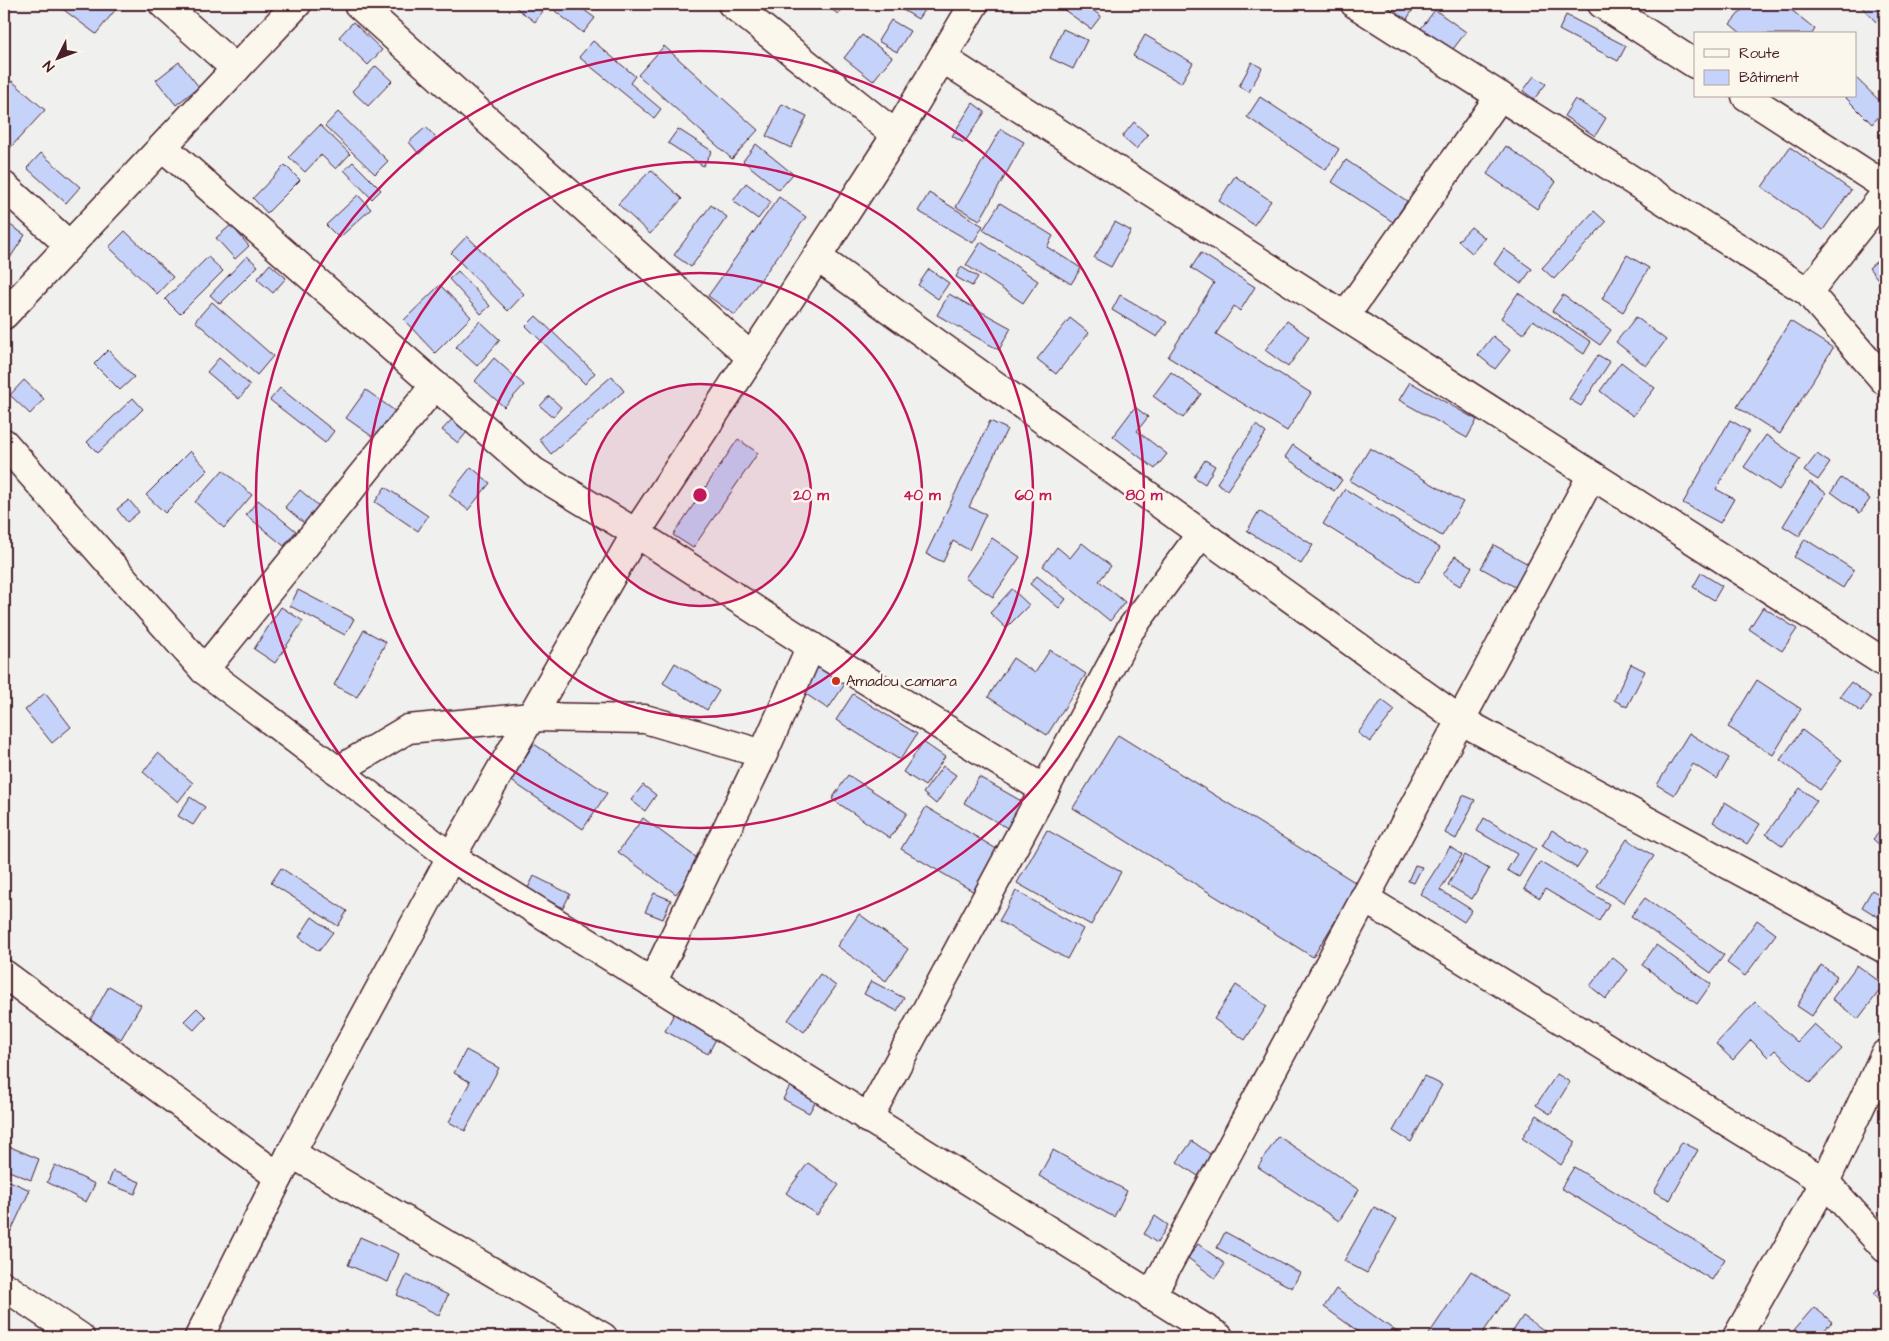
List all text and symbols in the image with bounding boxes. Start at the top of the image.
north arrow [32,32,82,82]
legend [1694,32,1856,98]
text: Route [1739,43,1780,64]
text: N [39,56,59,76]
text: Bâtiment [1739,67,1799,88]
text: 20 m [792,485,829,506]
text: 40 m [903,485,941,506]
text: 60 m [1015,485,1052,506]
text: 80 m [1126,485,1163,506]
centre of rings [691,486,709,504]
place label: Amadou camara [846,671,957,692]
marker: Amadou camara [830,675,842,687]

